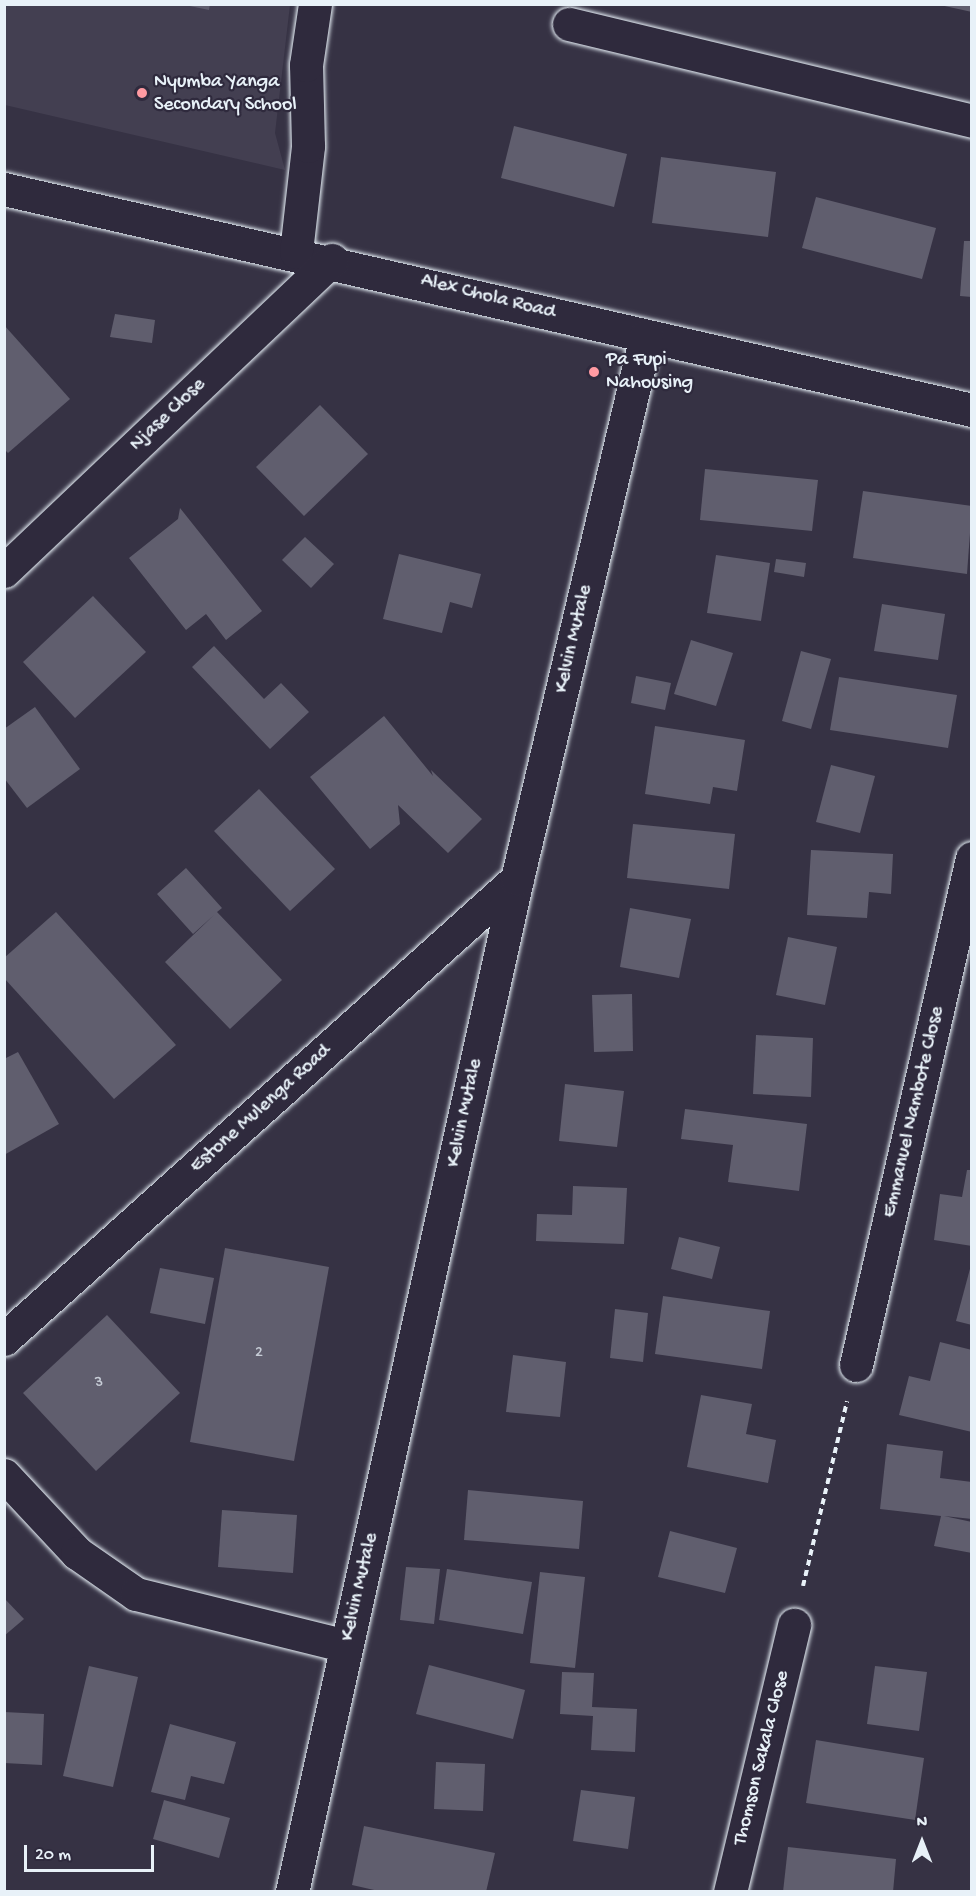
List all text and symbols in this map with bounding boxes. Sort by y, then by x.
place label: Nyumba Yanga Secondary School [154,70,297,117]
marker: Nyumba Yanga Secondary School [135,86,149,100]
street label: Alex Chola Road [418,269,558,325]
place label: Pa Fupi Nahousing [606,348,693,395]
marker: Pa Fupi Nahousing [587,365,601,379]
street label: Njase Close [125,373,211,457]
street label: Kelvin Mutale [550,583,598,695]
street label: Emmanuel Nambote Close [878,1004,950,1220]
street label: Estone Mulenga Road [186,1039,336,1179]
street label: Kelvin Mutale [442,1057,488,1169]
house number: 2 [255,1344,263,1364]
house number: 3 [95,1374,103,1394]
street label: Kelvin Mutale [336,1531,384,1643]
street label: Thomson Sakala Close [729,1668,795,1848]
north arrow [892,1812,952,1872]
text: N [917,1814,927,1833]
scale bar [27,1833,158,1871]
text: 20 m [35,1845,71,1866]

